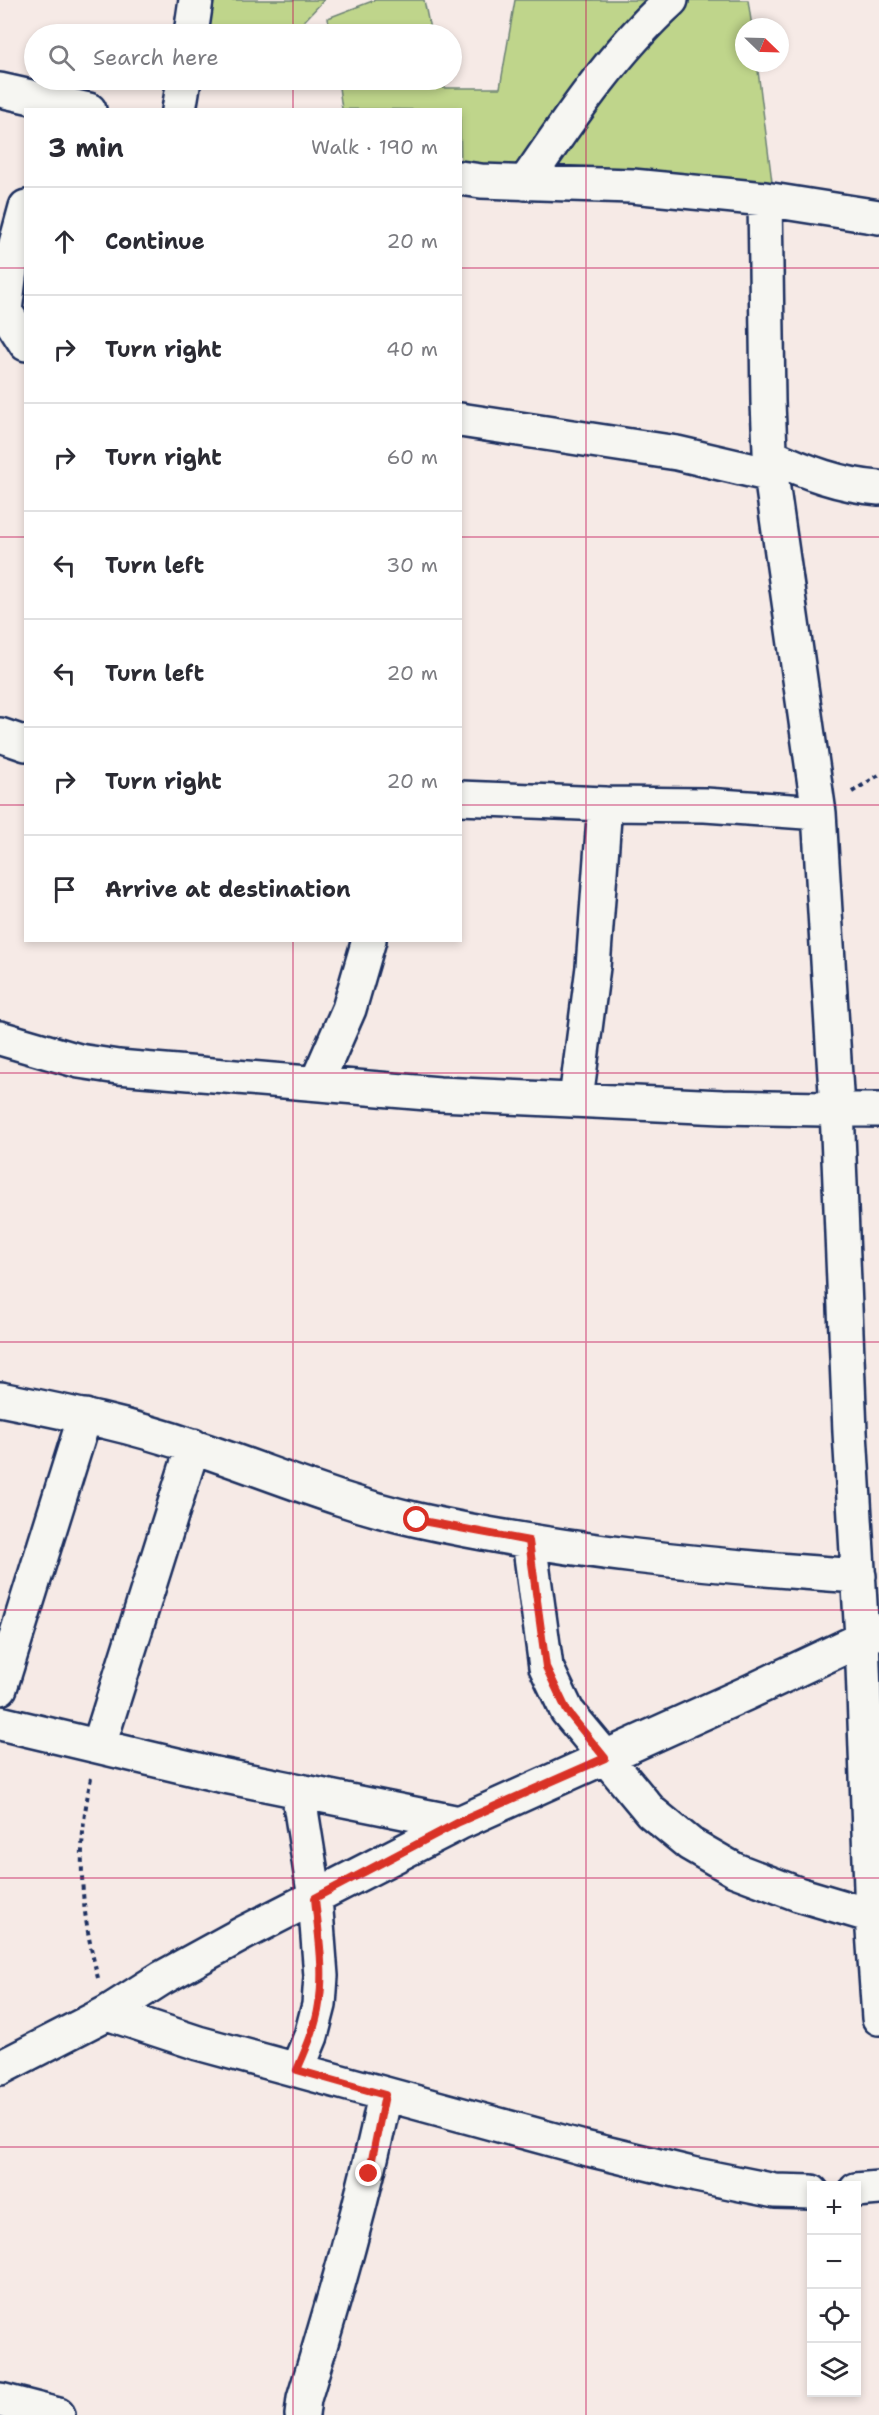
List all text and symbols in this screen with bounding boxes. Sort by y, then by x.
north arrow [735,18,789,72]
search box [24,24,462,90]
icon: search [45,41,78,74]
text: Search here [93,43,219,72]
text: 3 min [48,130,124,165]
text: Walk · 190 m [311,134,438,160]
icon: ahead [48,225,81,258]
text: Continue [105,227,205,256]
text: 20 m [387,228,438,254]
icon: right [48,333,81,366]
text: Turn right [105,335,222,364]
text: 40 m [386,336,438,362]
icon: right [48,441,81,474]
text: Turn right [105,443,222,472]
text: 60 m [386,444,438,470]
icon: left [48,549,81,582]
text: Turn left [105,551,204,580]
text: 30 m [386,552,438,578]
icon: left [48,657,81,690]
text: Turn left [105,659,204,688]
text: 20 m [387,660,438,686]
icon: right [48,765,81,798]
text: Turn right [105,767,222,796]
text: 20 m [387,768,438,794]
icon: arrive [48,873,81,906]
text: Arrive at destination [105,875,351,904]
route start [403,1506,429,1532]
route end [355,2160,381,2186]
map controls [807,2181,861,2397]
button: + [807,2181,861,2235]
button: − [807,2235,861,2289]
button: locate [807,2289,861,2343]
button: layers [807,2343,861,2397]

